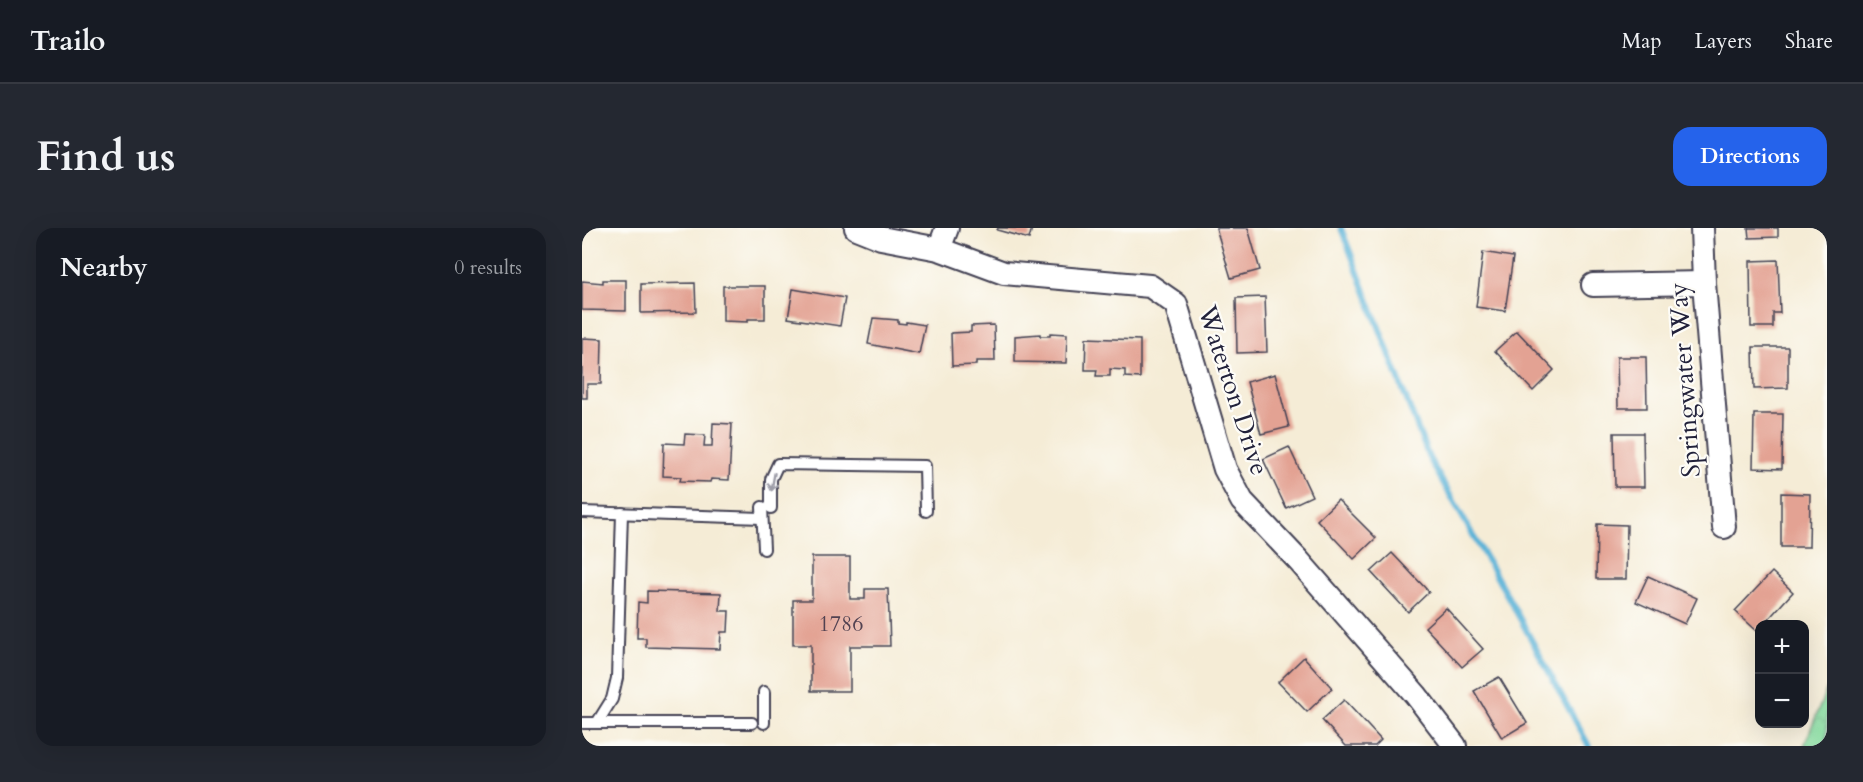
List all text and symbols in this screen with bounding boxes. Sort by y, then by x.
text: Trailo [30,22,105,60]
text: Map [1622,27,1662,56]
text: Layers [1695,27,1752,56]
text: Share [1785,27,1833,56]
button: Directions [1673,127,1827,186]
text: Find us [36,128,176,185]
text: Nearby [60,250,148,285]
text: 0 results [454,254,522,281]
street label: Springwater Way [1660,281,1709,479]
street label: Waterton Drive [1189,300,1277,479]
one-way arrow [767,472,778,492]
house number: 1786 [818,609,864,639]
map controls [1755,620,1809,728]
button: + [1755,620,1809,674]
button: − [1755,674,1809,728]

